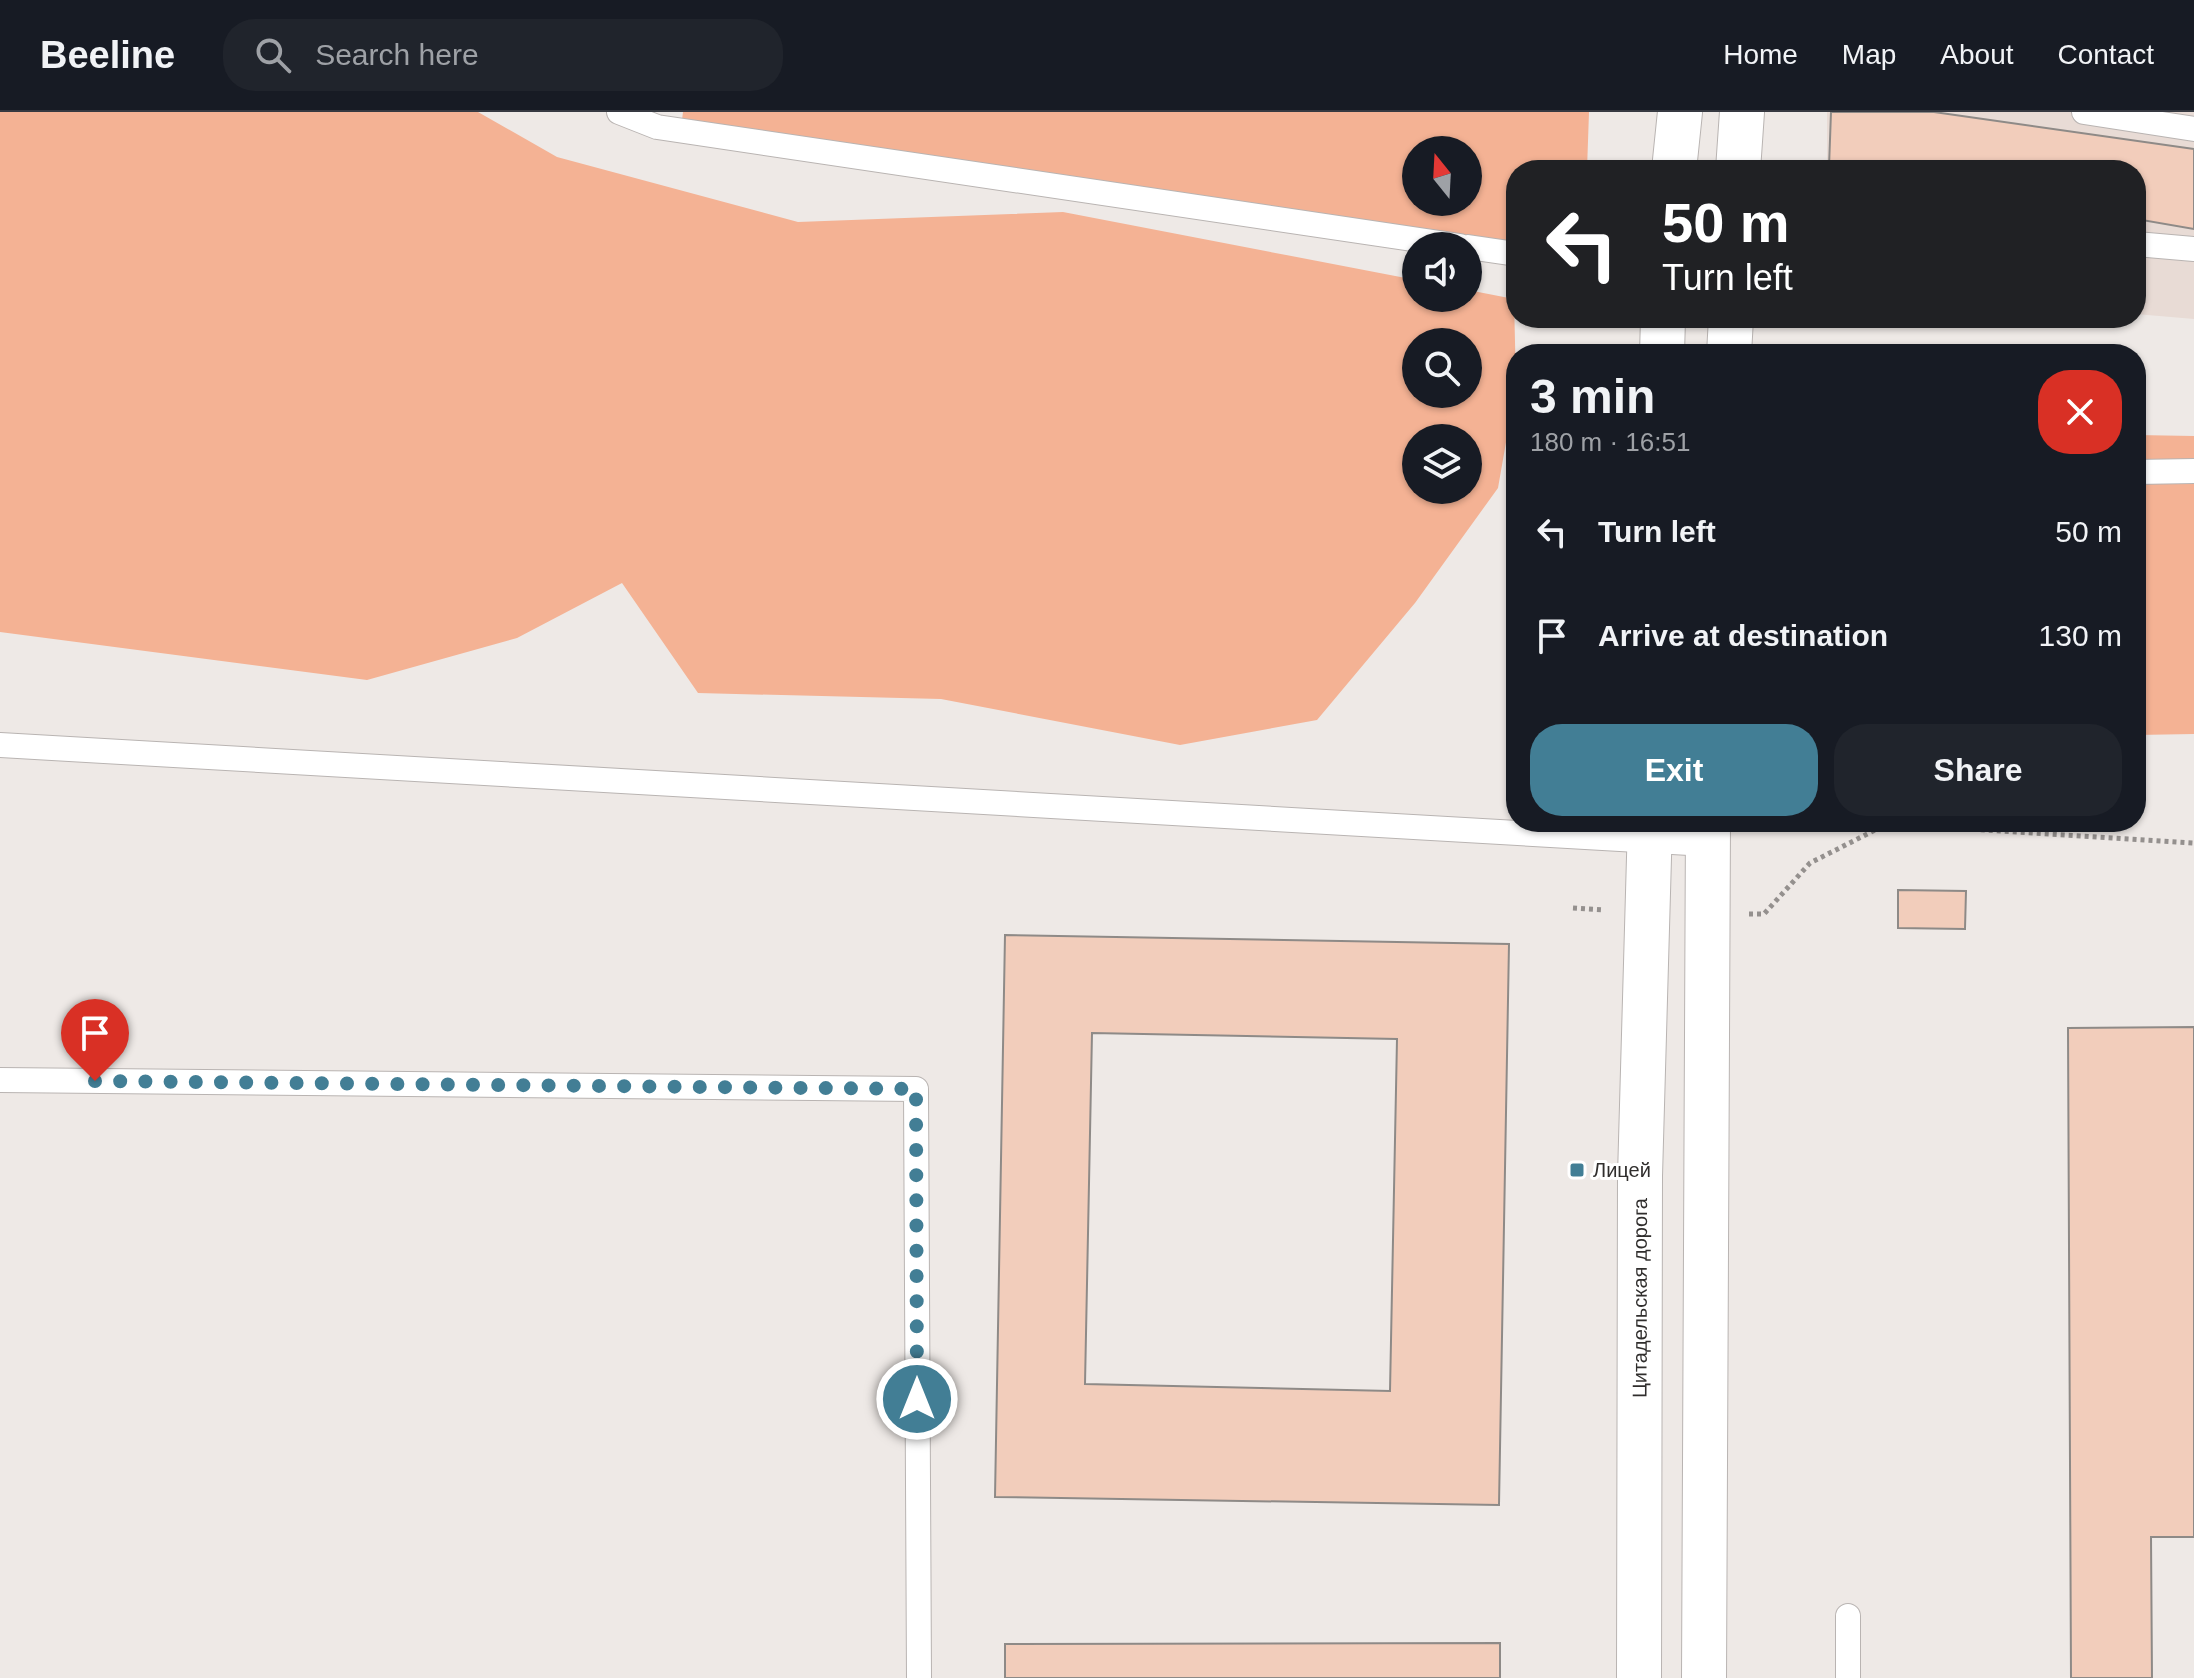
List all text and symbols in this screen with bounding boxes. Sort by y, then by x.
search box [223,19,783,91]
icon: search [251,33,295,77]
text: Beeline [40,34,175,76]
text: Search here [315,38,479,71]
text: Home [1723,39,1798,70]
text: Map [1842,39,1896,70]
text: About [1940,39,2014,70]
text: Contact [2058,39,2154,70]
north arrow [1402,136,1482,216]
map controls [1402,136,1482,504]
text: 50 m [1662,191,1790,254]
icon: left [1530,192,1634,296]
button: sound [1402,232,1482,312]
text: Turn left [1662,257,1793,298]
button: search [1402,328,1482,408]
text: 3 min [1530,370,1655,423]
button: close [2038,370,2122,454]
button: layers [1402,424,1482,504]
text: 180 m · 16:51 [1530,427,1690,457]
icon: left [1530,510,1574,554]
text: Turn left [1598,515,1716,548]
text: 50 m [2055,515,2122,548]
icon: arrive [1530,614,1574,658]
text: Arrive at destination [1598,619,1888,652]
text: 130 m [2039,619,2122,652]
button: Exit [1530,724,1818,816]
button: Share [1834,724,2122,816]
pin [61,999,129,1081]
icon: arrive [73,1011,117,1055]
place label: Лицей [1593,1159,1651,1181]
marker: Лицей [1568,1161,1586,1179]
street label: Цитадельская дорога [1629,1197,1651,1398]
position arrow [875,1357,959,1441]

